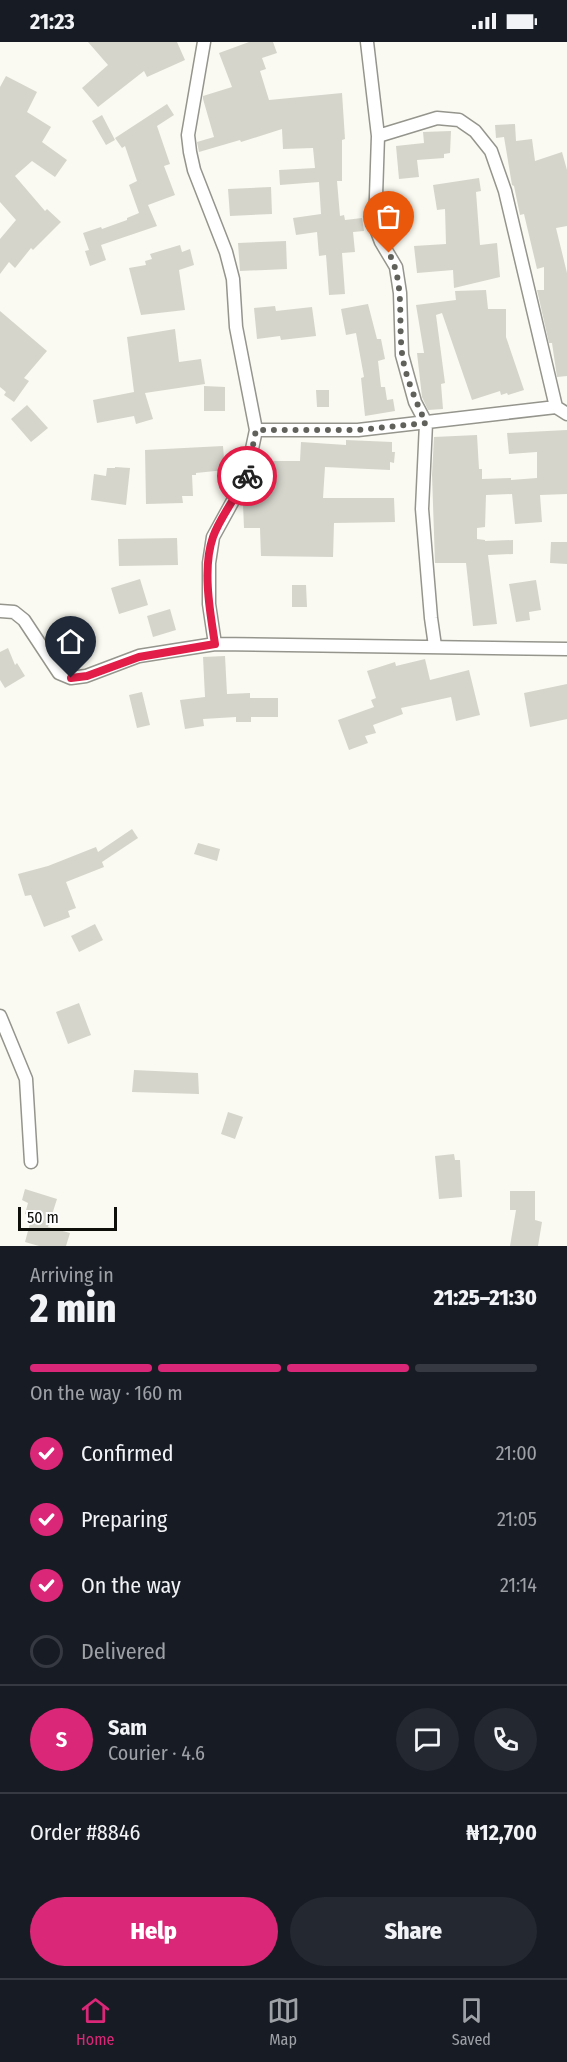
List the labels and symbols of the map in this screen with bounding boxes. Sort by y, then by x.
pin [363,191,414,253]
courier [217,446,277,506]
pin [45,616,96,678]
scale bar [18,1204,117,1232]

